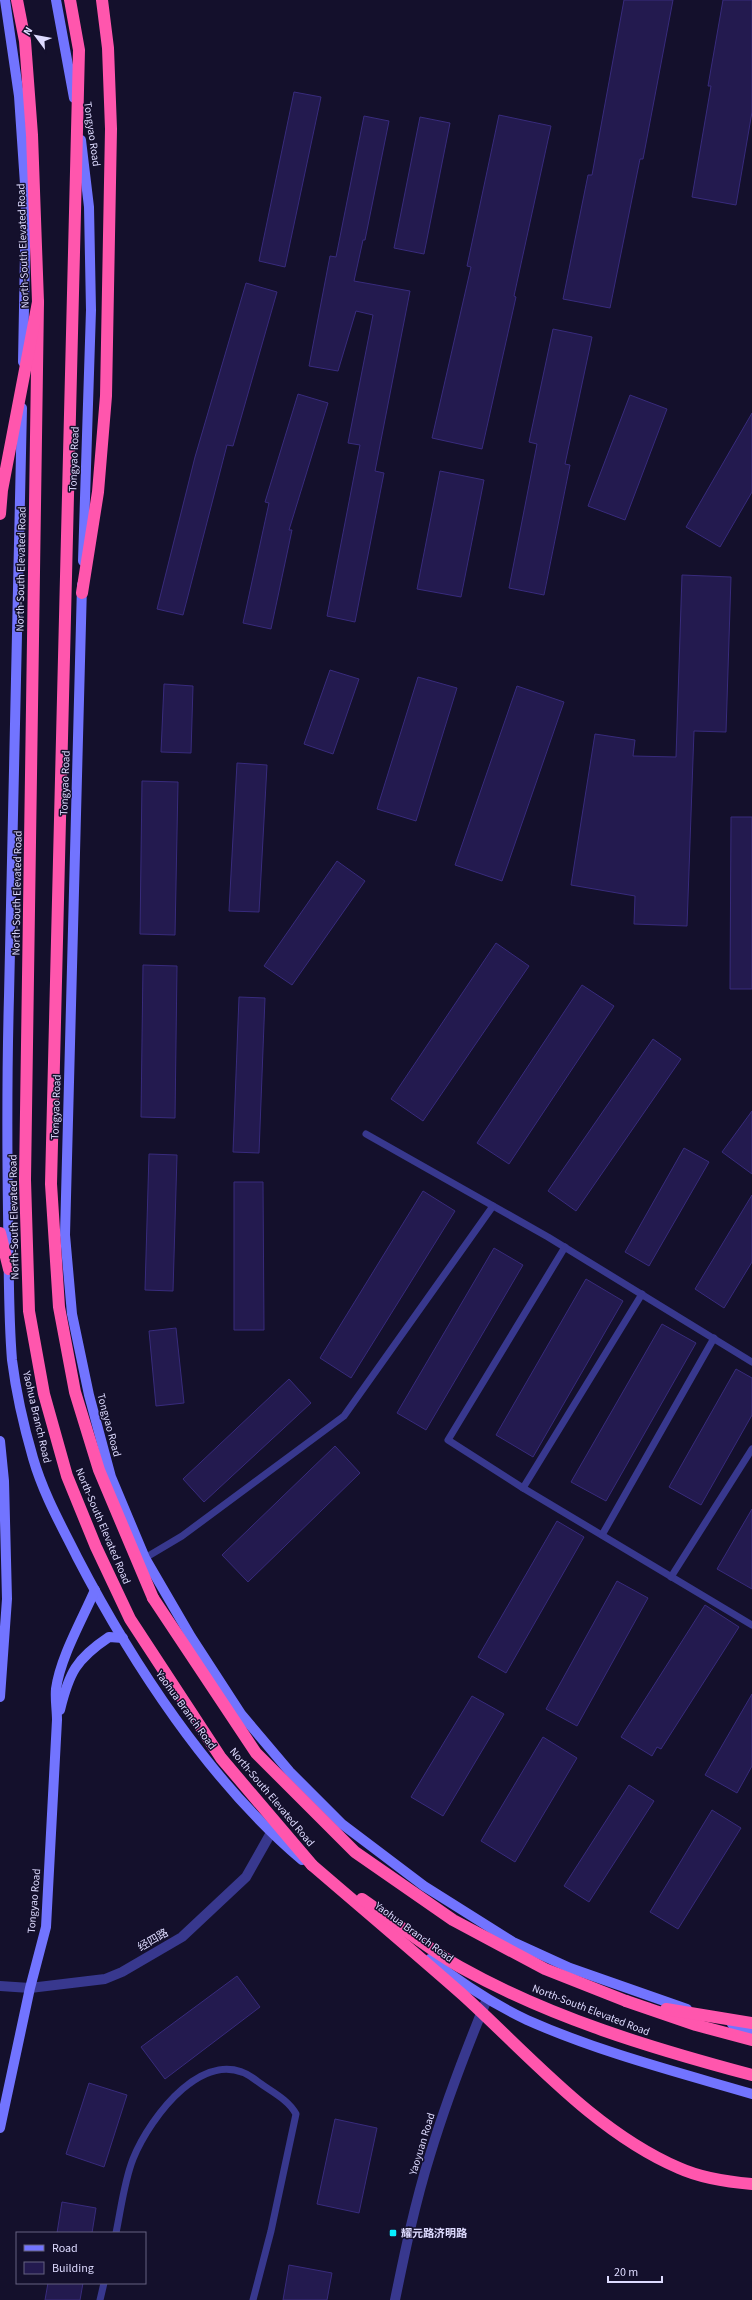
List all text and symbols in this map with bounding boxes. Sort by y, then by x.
north arrow [16,16,56,56]
text: N [20,24,36,38]
street label: Tongyao Road [80,101,104,167]
street label: North-South Elevated Road [13,183,33,309]
street label: Tongyao Road [65,426,83,492]
street label: North-South Elevated Road [12,506,30,632]
street label: Tongyao Road [56,750,74,816]
street label: North-South Elevated Road [8,830,26,956]
street label: Tongyao Road [47,1074,65,1140]
street label: North-South Elevated Road [5,1154,23,1280]
street label: Yaohua Branch Road [19,1368,55,1465]
street label: Tongyao Road [93,1392,125,1458]
street label: North-South Elevated Road [72,1466,134,1586]
street label: Yaohua Branch Road [152,1667,220,1752]
street label: North-South Elevated Road [226,1744,318,1850]
street label: Tongyao Road [24,1868,44,1934]
street label: Yaohua Branch Road [371,1898,456,1966]
street label: 经四路 [135,1925,171,1955]
street label: North-South Elevated Road [530,1981,652,2039]
street label: Yaoyuan Road [405,2111,439,2178]
place label: 耀元路济明路 [401,2226,468,2241]
marker: 耀元路济明路 [388,2228,398,2238]
legend [16,2232,146,2284]
text: Road [52,2240,78,2257]
scale bar [608,2258,662,2284]
text: Building [52,2260,94,2277]
text: 20 m [614,2264,638,2281]

